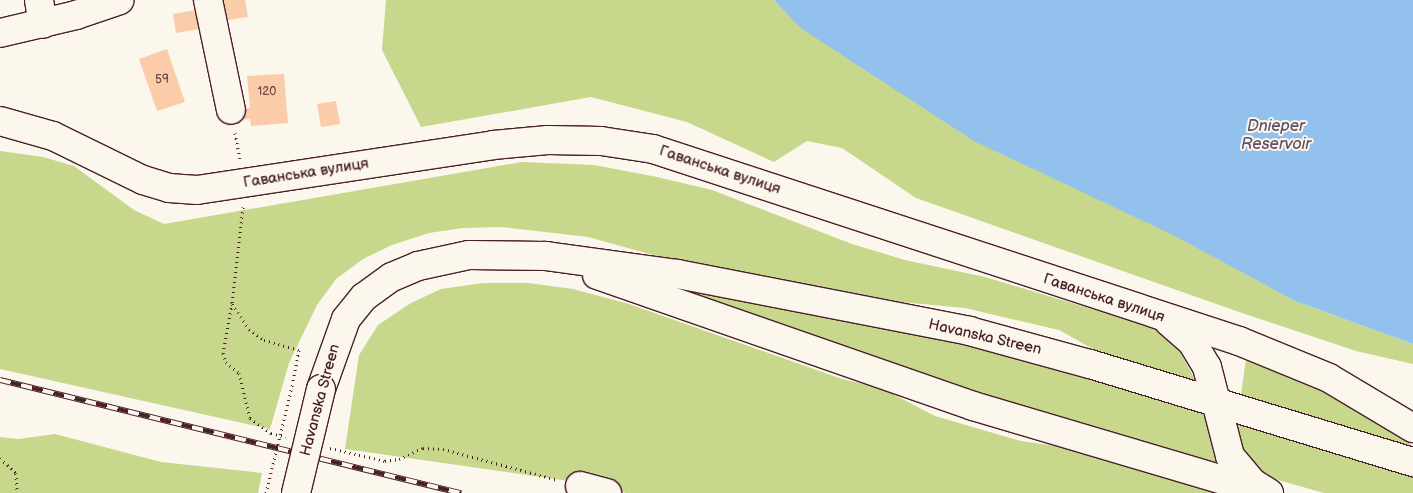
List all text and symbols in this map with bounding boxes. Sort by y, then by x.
house number: 59 [155,73,169,87]
house number: 120 [258,85,276,99]
water label: Dnieper Reservoir [1241,117,1311,155]
street label: Гаванська вулиця [657,142,783,198]
street label: Гаванська вулиця [242,154,370,192]
street label: Гаванська вулиця [1041,270,1167,326]
street label: Havanska Streen [927,315,1043,359]
street label: Havanska Streen [296,342,344,458]

